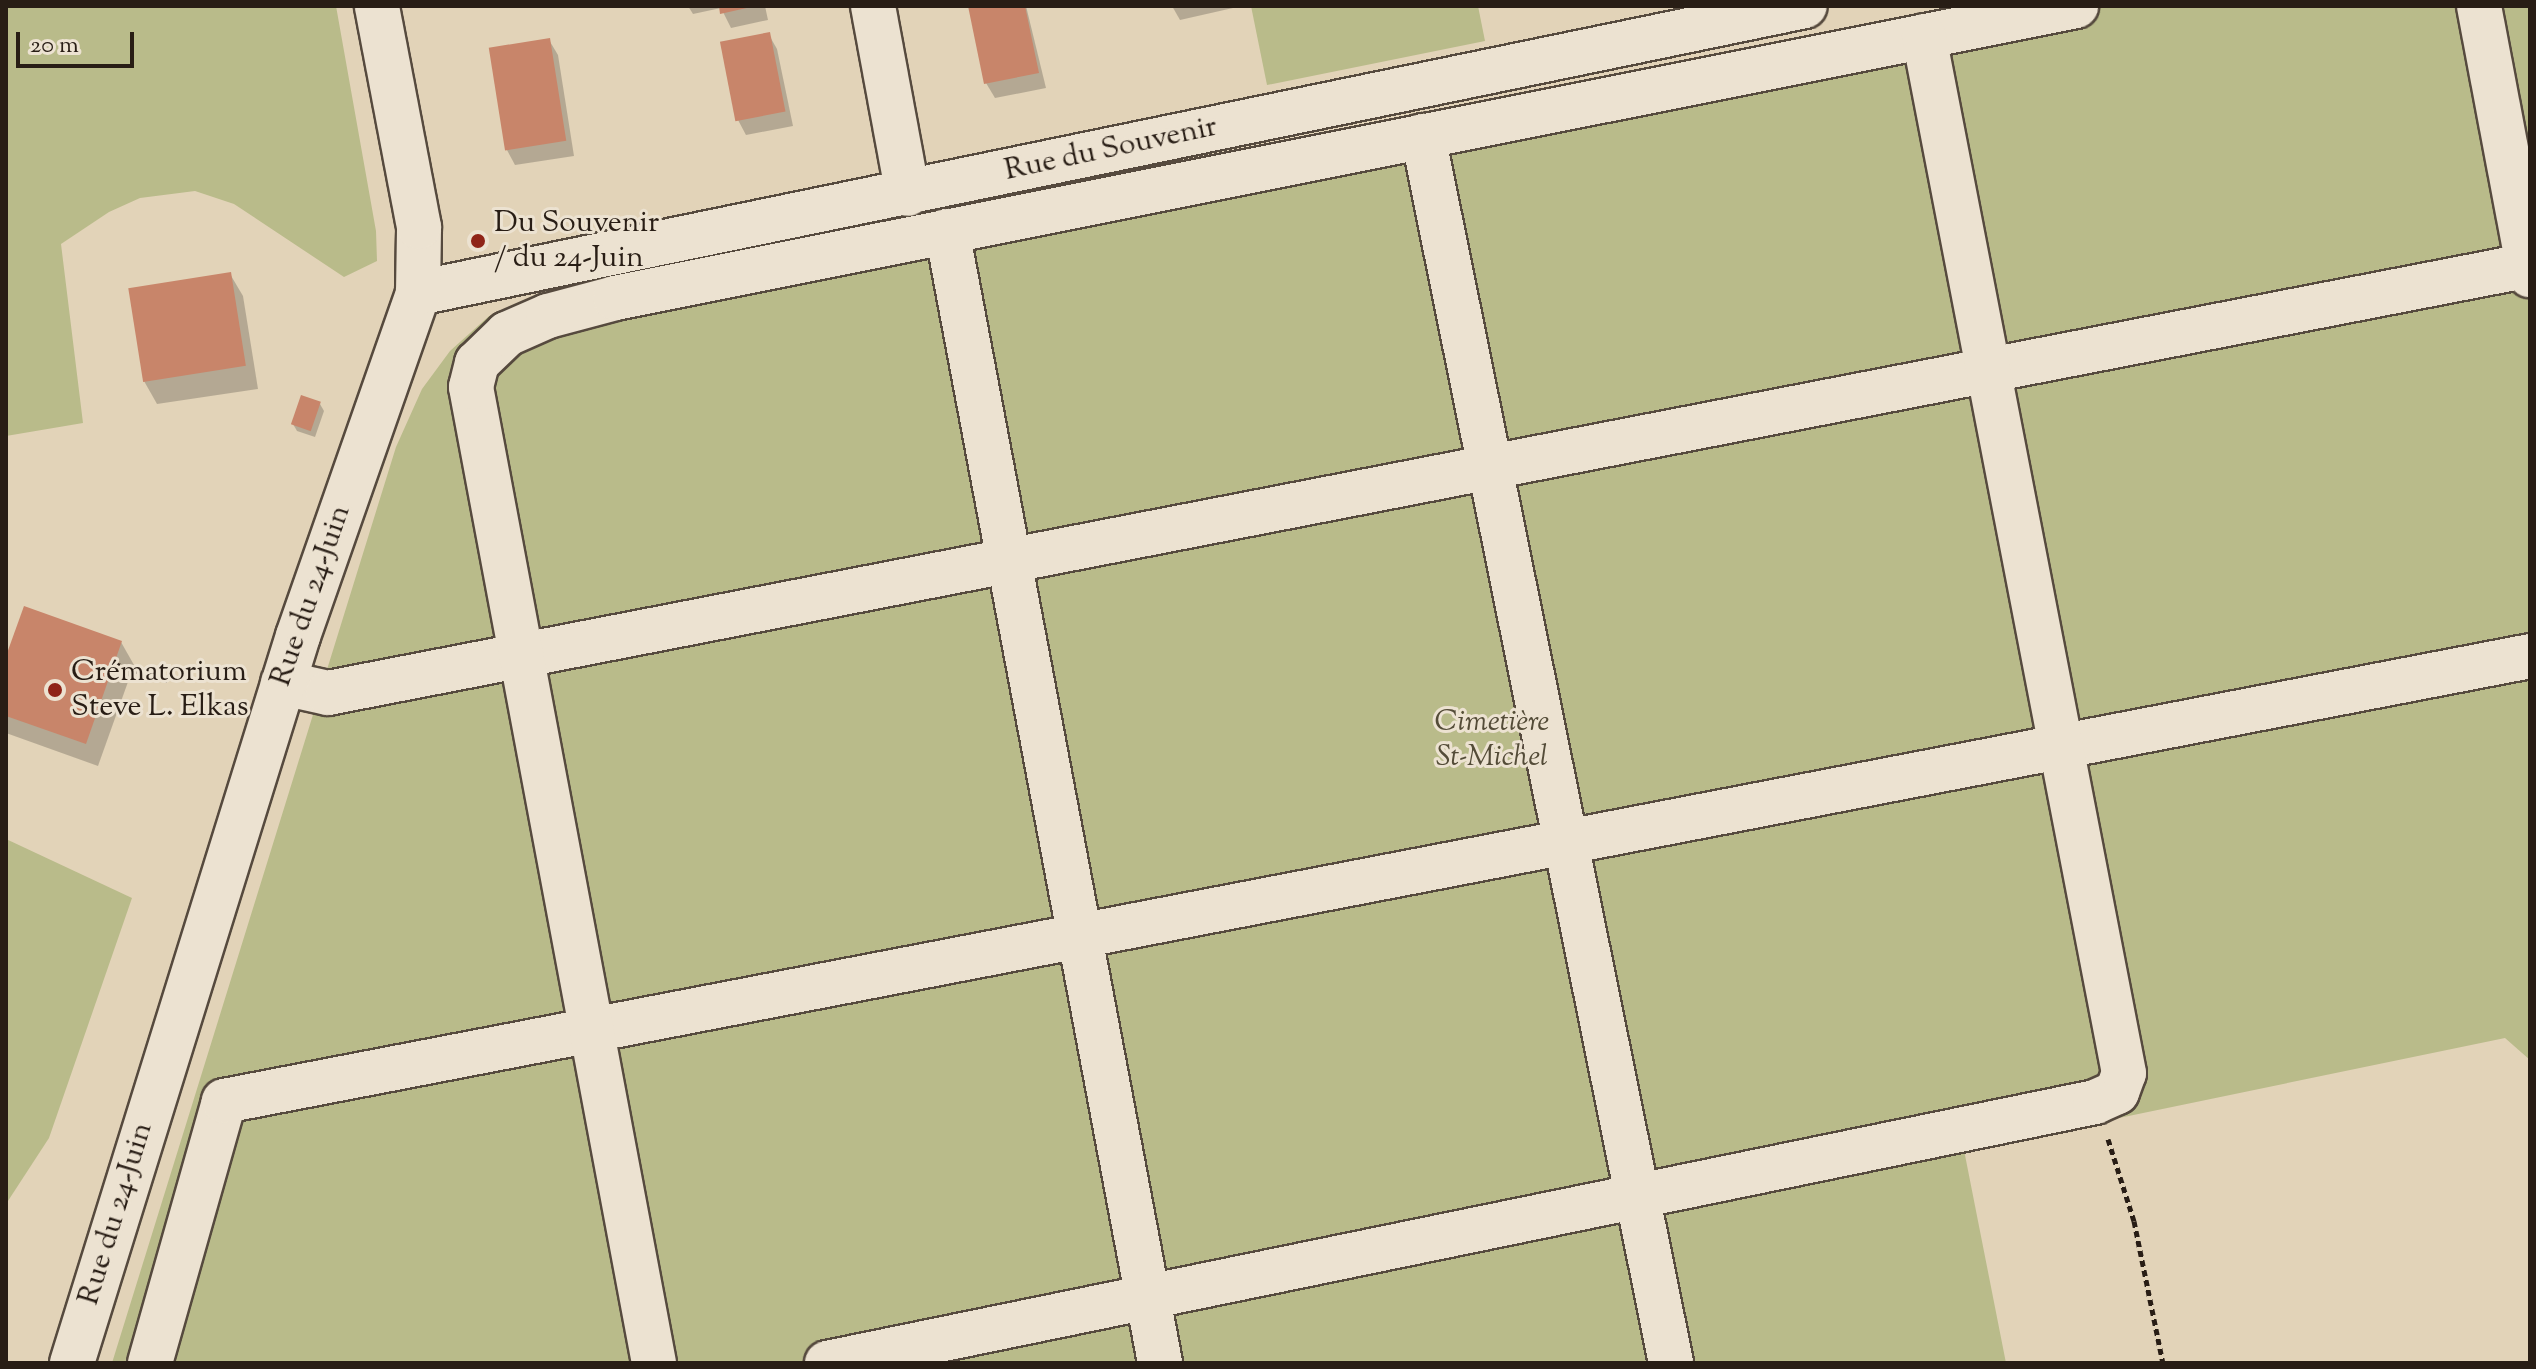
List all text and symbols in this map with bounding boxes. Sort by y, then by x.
scale bar [20,16,138,66]
text: 20 m [30,29,79,63]
street label: Rue du Souvenir [1001,110,1221,190]
place label: Du Souvenir / du 24-Juin [494,206,659,276]
marker: Du Souvenir / du 24-Juin [469,232,487,250]
street label: Rue du 24-Juin [264,501,360,691]
place label: Crématorium Steve L. Elkas [71,655,249,726]
marker: Crématorium Steve L. Elkas [46,681,64,699]
park label: Cimetière St-Michel [1435,705,1549,776]
street label: Rue du 24-Juin [72,1118,162,1310]

